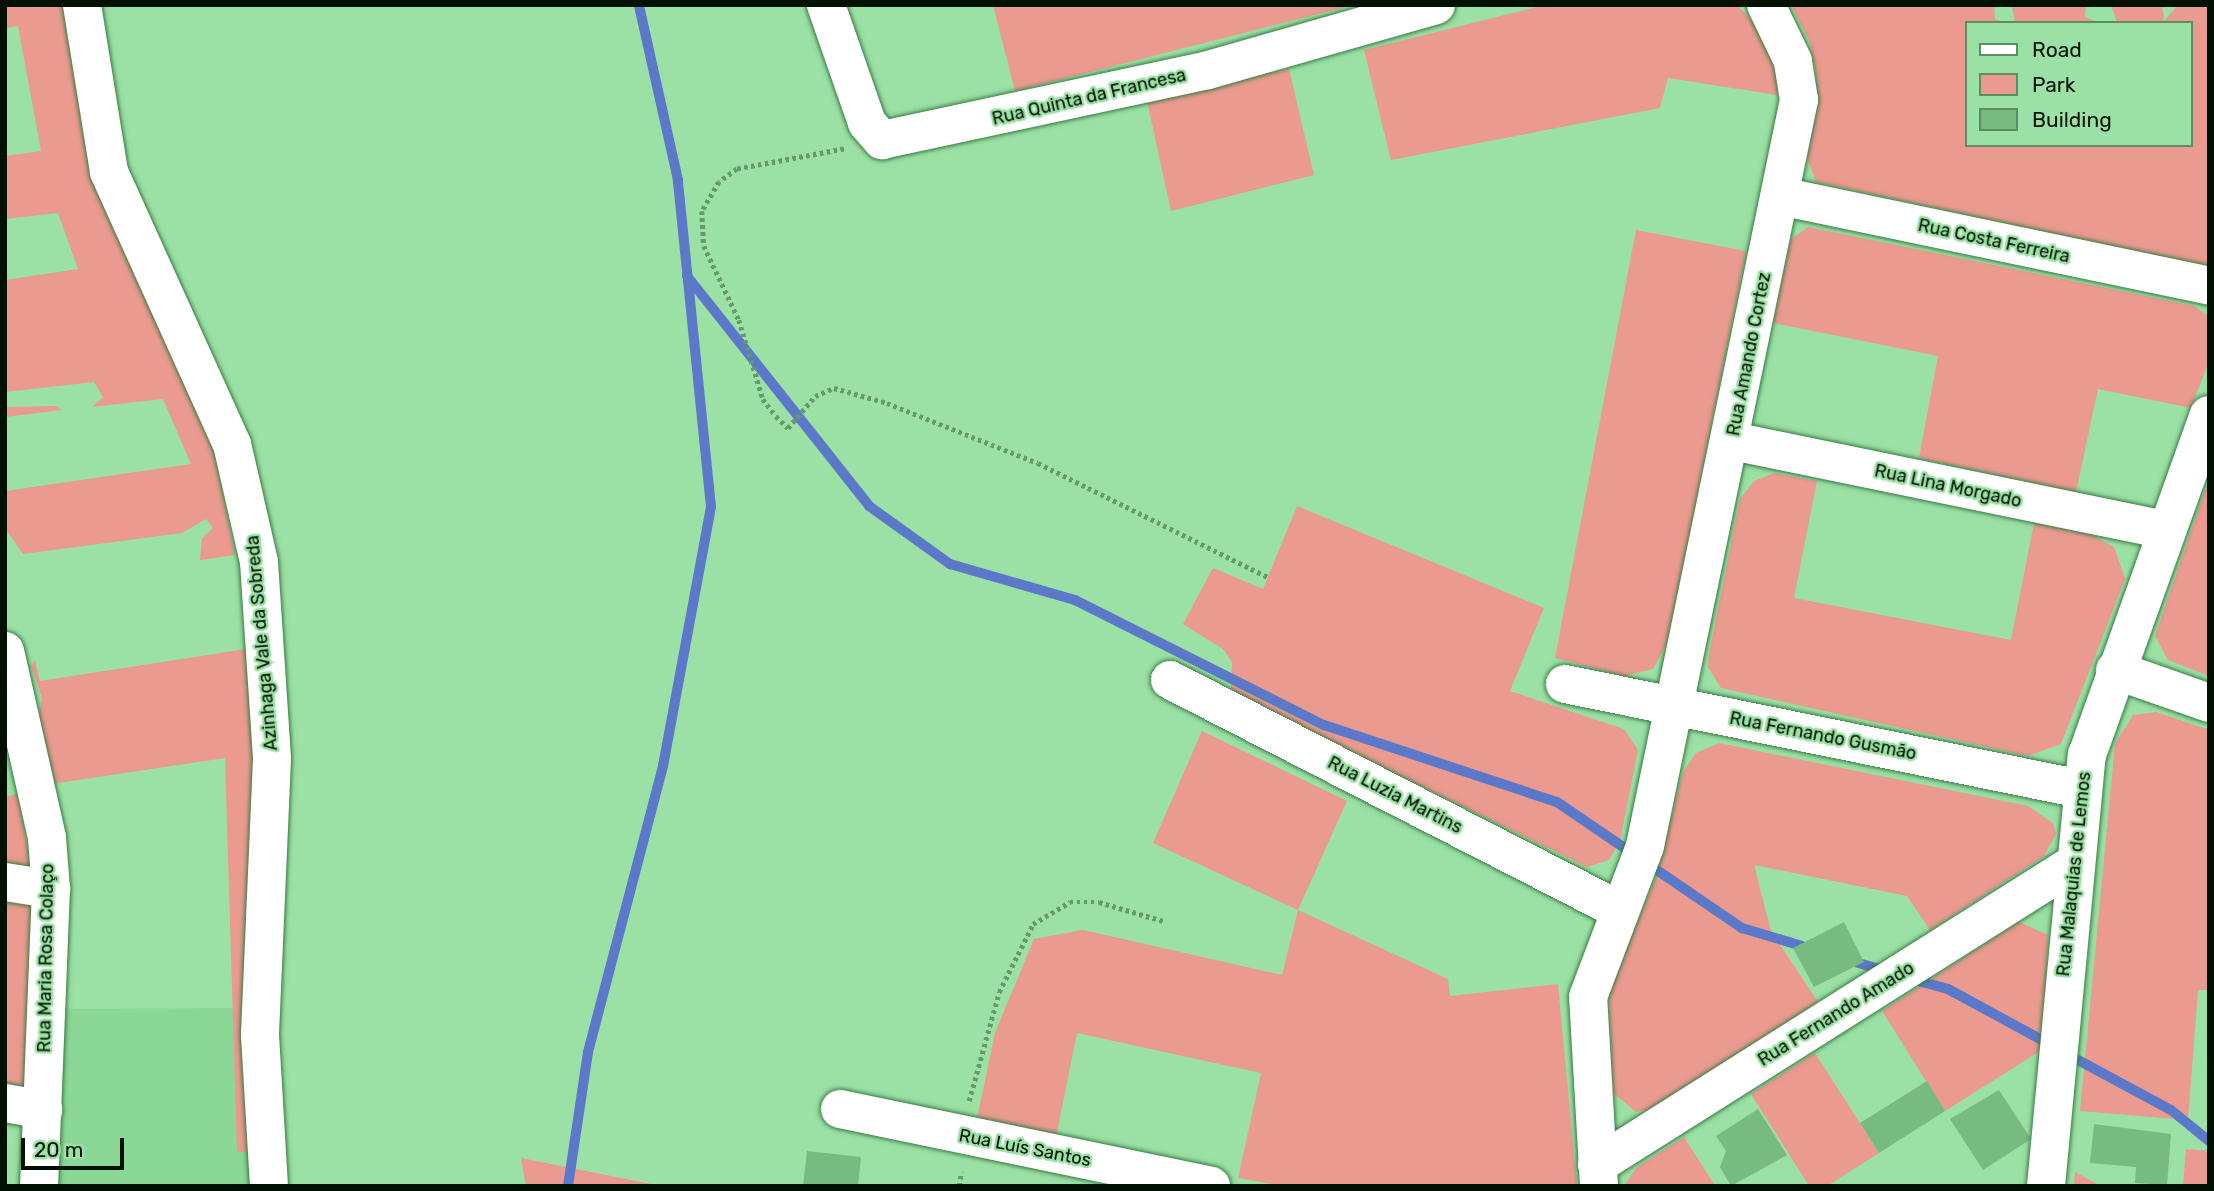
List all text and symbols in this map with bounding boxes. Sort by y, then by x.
legend [1966,21,2193,147]
text: Road [2032,37,2082,62]
street label: Rua Quinta da Francesa [990,64,1188,130]
text: Park [2032,72,2076,97]
text: Building [2032,107,2112,132]
street label: Rua Costa Ferreira [1916,214,2072,268]
street label: Rua Amando Cortez [1722,270,1776,438]
street label: Rua Lina Morgado [1873,460,2023,512]
street label: Azinhaga Vale da Sobreda [242,534,282,752]
street label: Rua Fernando Gusmão [1728,707,1918,765]
street label: Rua Luzia Martins [1324,752,1466,838]
street label: Rua Malaquias de Lemos [2053,771,2095,977]
street label: Rua Maria Rosa Colaço [34,863,58,1053]
street label: Rua Fernando Amado [1754,957,1918,1071]
scale bar [24,1124,128,1168]
street label: Rua Luís Santos [957,1125,1093,1171]
text: 20 m [34,1137,83,1162]

